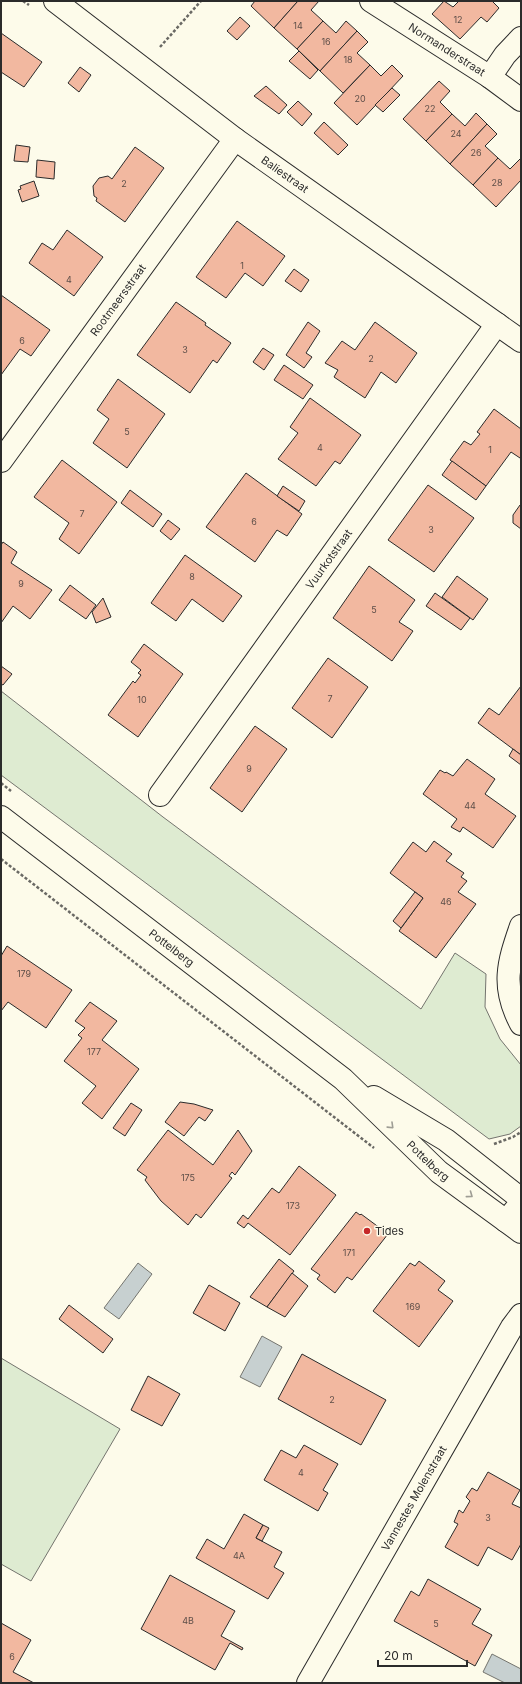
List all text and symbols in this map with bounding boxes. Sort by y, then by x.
house number: 12 [453,14,463,25]
house number: 14 [293,20,303,31]
street label: Normanderstraat [406,20,488,79]
house number: 16 [321,36,331,47]
house number: 18 [343,54,353,65]
house number: 20 [354,93,366,104]
house number: 22 [425,103,435,114]
house number: 24 [450,128,462,139]
house number: 26 [470,147,482,158]
street label: Baliestraat [259,153,312,196]
house number: 28 [491,177,503,188]
house number: 2 [121,178,127,189]
house number: 1 [240,260,244,271]
street label: Rootmeersstraat [87,261,149,339]
house number: 4 [66,274,72,285]
house number: 6 [19,335,25,346]
house number: 3 [182,344,188,355]
house number: 2 [368,353,374,364]
house number: 5 [124,426,130,437]
house number: 4 [317,442,323,453]
house number: 1 [488,444,492,455]
house number: 7 [79,508,85,519]
house number: 6 [251,516,257,527]
house number: 3 [428,524,434,535]
street label: Vuurkotstraat [303,526,355,592]
house number: 8 [189,571,195,582]
house number: 9 [18,578,24,589]
house number: 5 [371,604,377,615]
house number: 7 [327,693,333,704]
house number: 10 [137,694,147,705]
house number: 9 [246,763,252,774]
house number: 44 [464,800,476,811]
house number: 46 [440,896,452,907]
street label: Pottelberg [146,926,197,970]
house number: 179 [17,968,32,979]
house number: 177 [87,1046,101,1057]
one-way arrow [386,1121,394,1129]
street label: Pottelberg [404,1138,452,1184]
house number: 175 [181,1172,195,1183]
one-way arrow [466,1190,473,1197]
house number: 173 [286,1200,301,1211]
place label: Tides [375,1224,404,1238]
marker: Tides [362,1226,372,1236]
house number: 171 [343,1247,355,1258]
house number: 169 [406,1301,421,1312]
house number: 2 [329,1394,335,1405]
street label: Vannestes Molenstraat [378,1443,450,1553]
house number: 4 [298,1467,304,1478]
house number: 3 [485,1512,491,1523]
house number: 4A [233,1550,245,1561]
house number: 4B [182,1615,194,1626]
house number: 5 [433,1618,439,1629]
scale bar [378,1642,467,1668]
text: 20 m [384,1648,413,1663]
house number: 6 [9,1651,15,1662]

